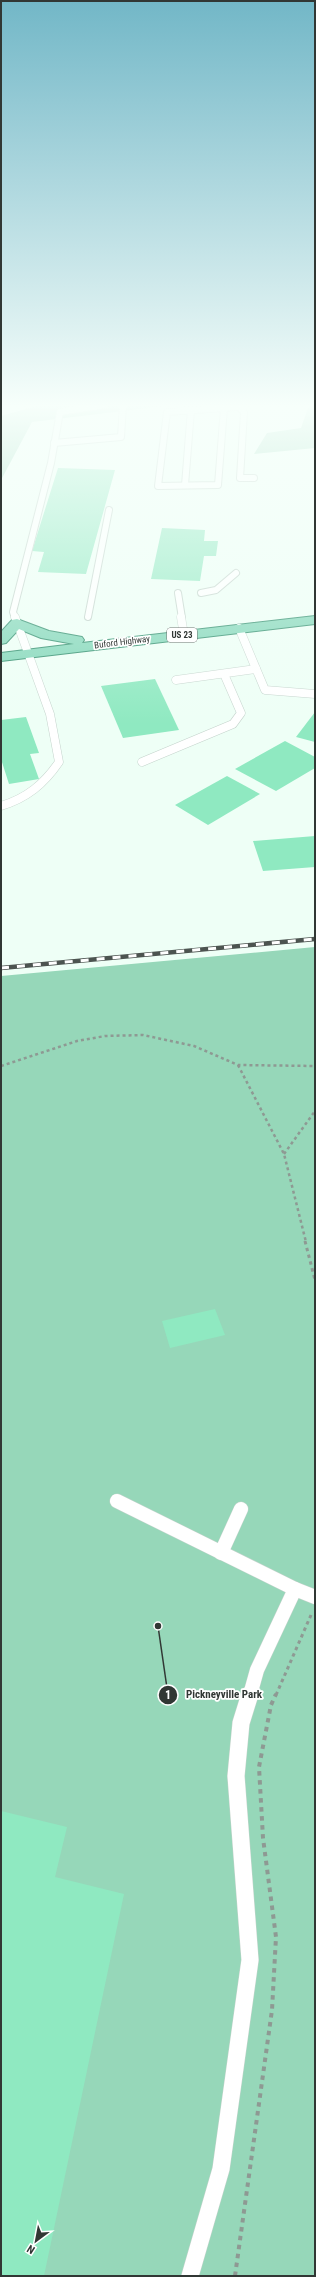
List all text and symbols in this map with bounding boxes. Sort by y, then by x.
road number: US 23 [167,628,197,642]
street label: Buford Highway [94,634,151,650]
callout: Pickneyville Park [158,1683,270,1706]
text: 1 [165,1688,171,1702]
text: Pickneyville Park [186,1688,263,1701]
north arrow [16,2221,56,2261]
text: N [24,2242,37,2256]

